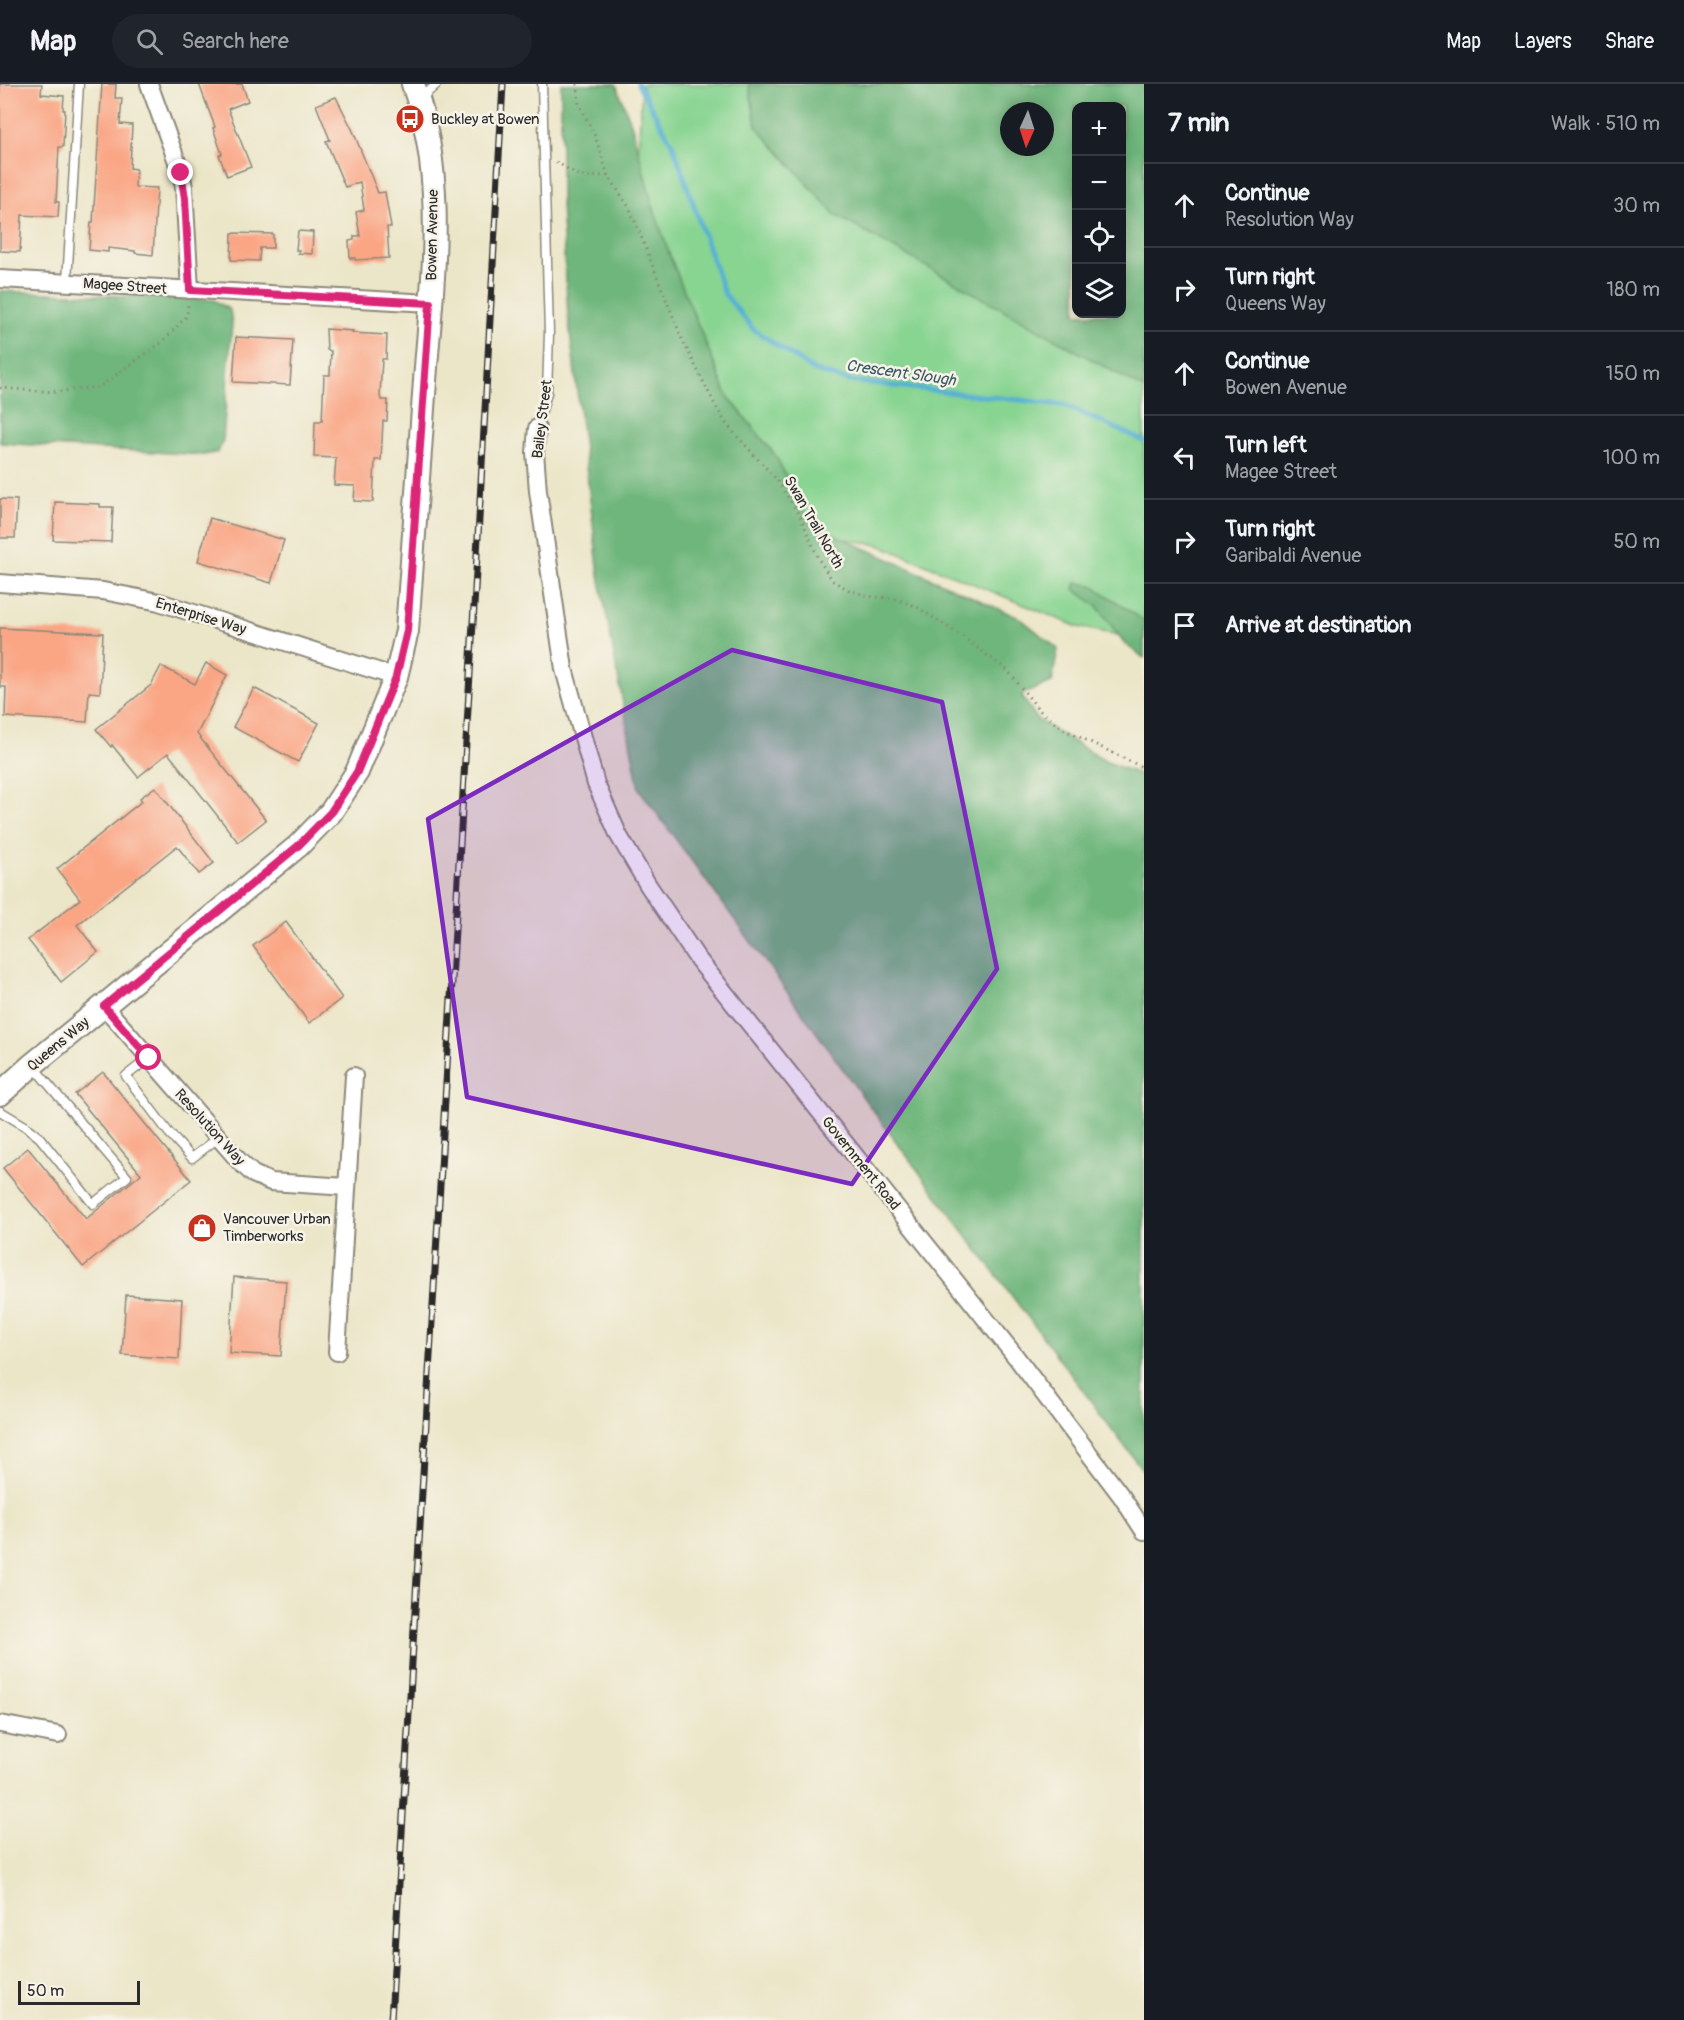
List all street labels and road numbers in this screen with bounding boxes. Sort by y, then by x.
street label: Bowen Avenue [422,189,443,281]
street label: Magee Street [82,274,169,299]
street label: Bailey Street [528,378,557,460]
street label: Swan Trail North [779,473,848,572]
street label: Enterprise Way [153,594,249,639]
street label: Queens Way [23,1012,94,1076]
street label: Resolution Way [170,1085,249,1170]
street label: Government Road [817,1113,904,1214]

